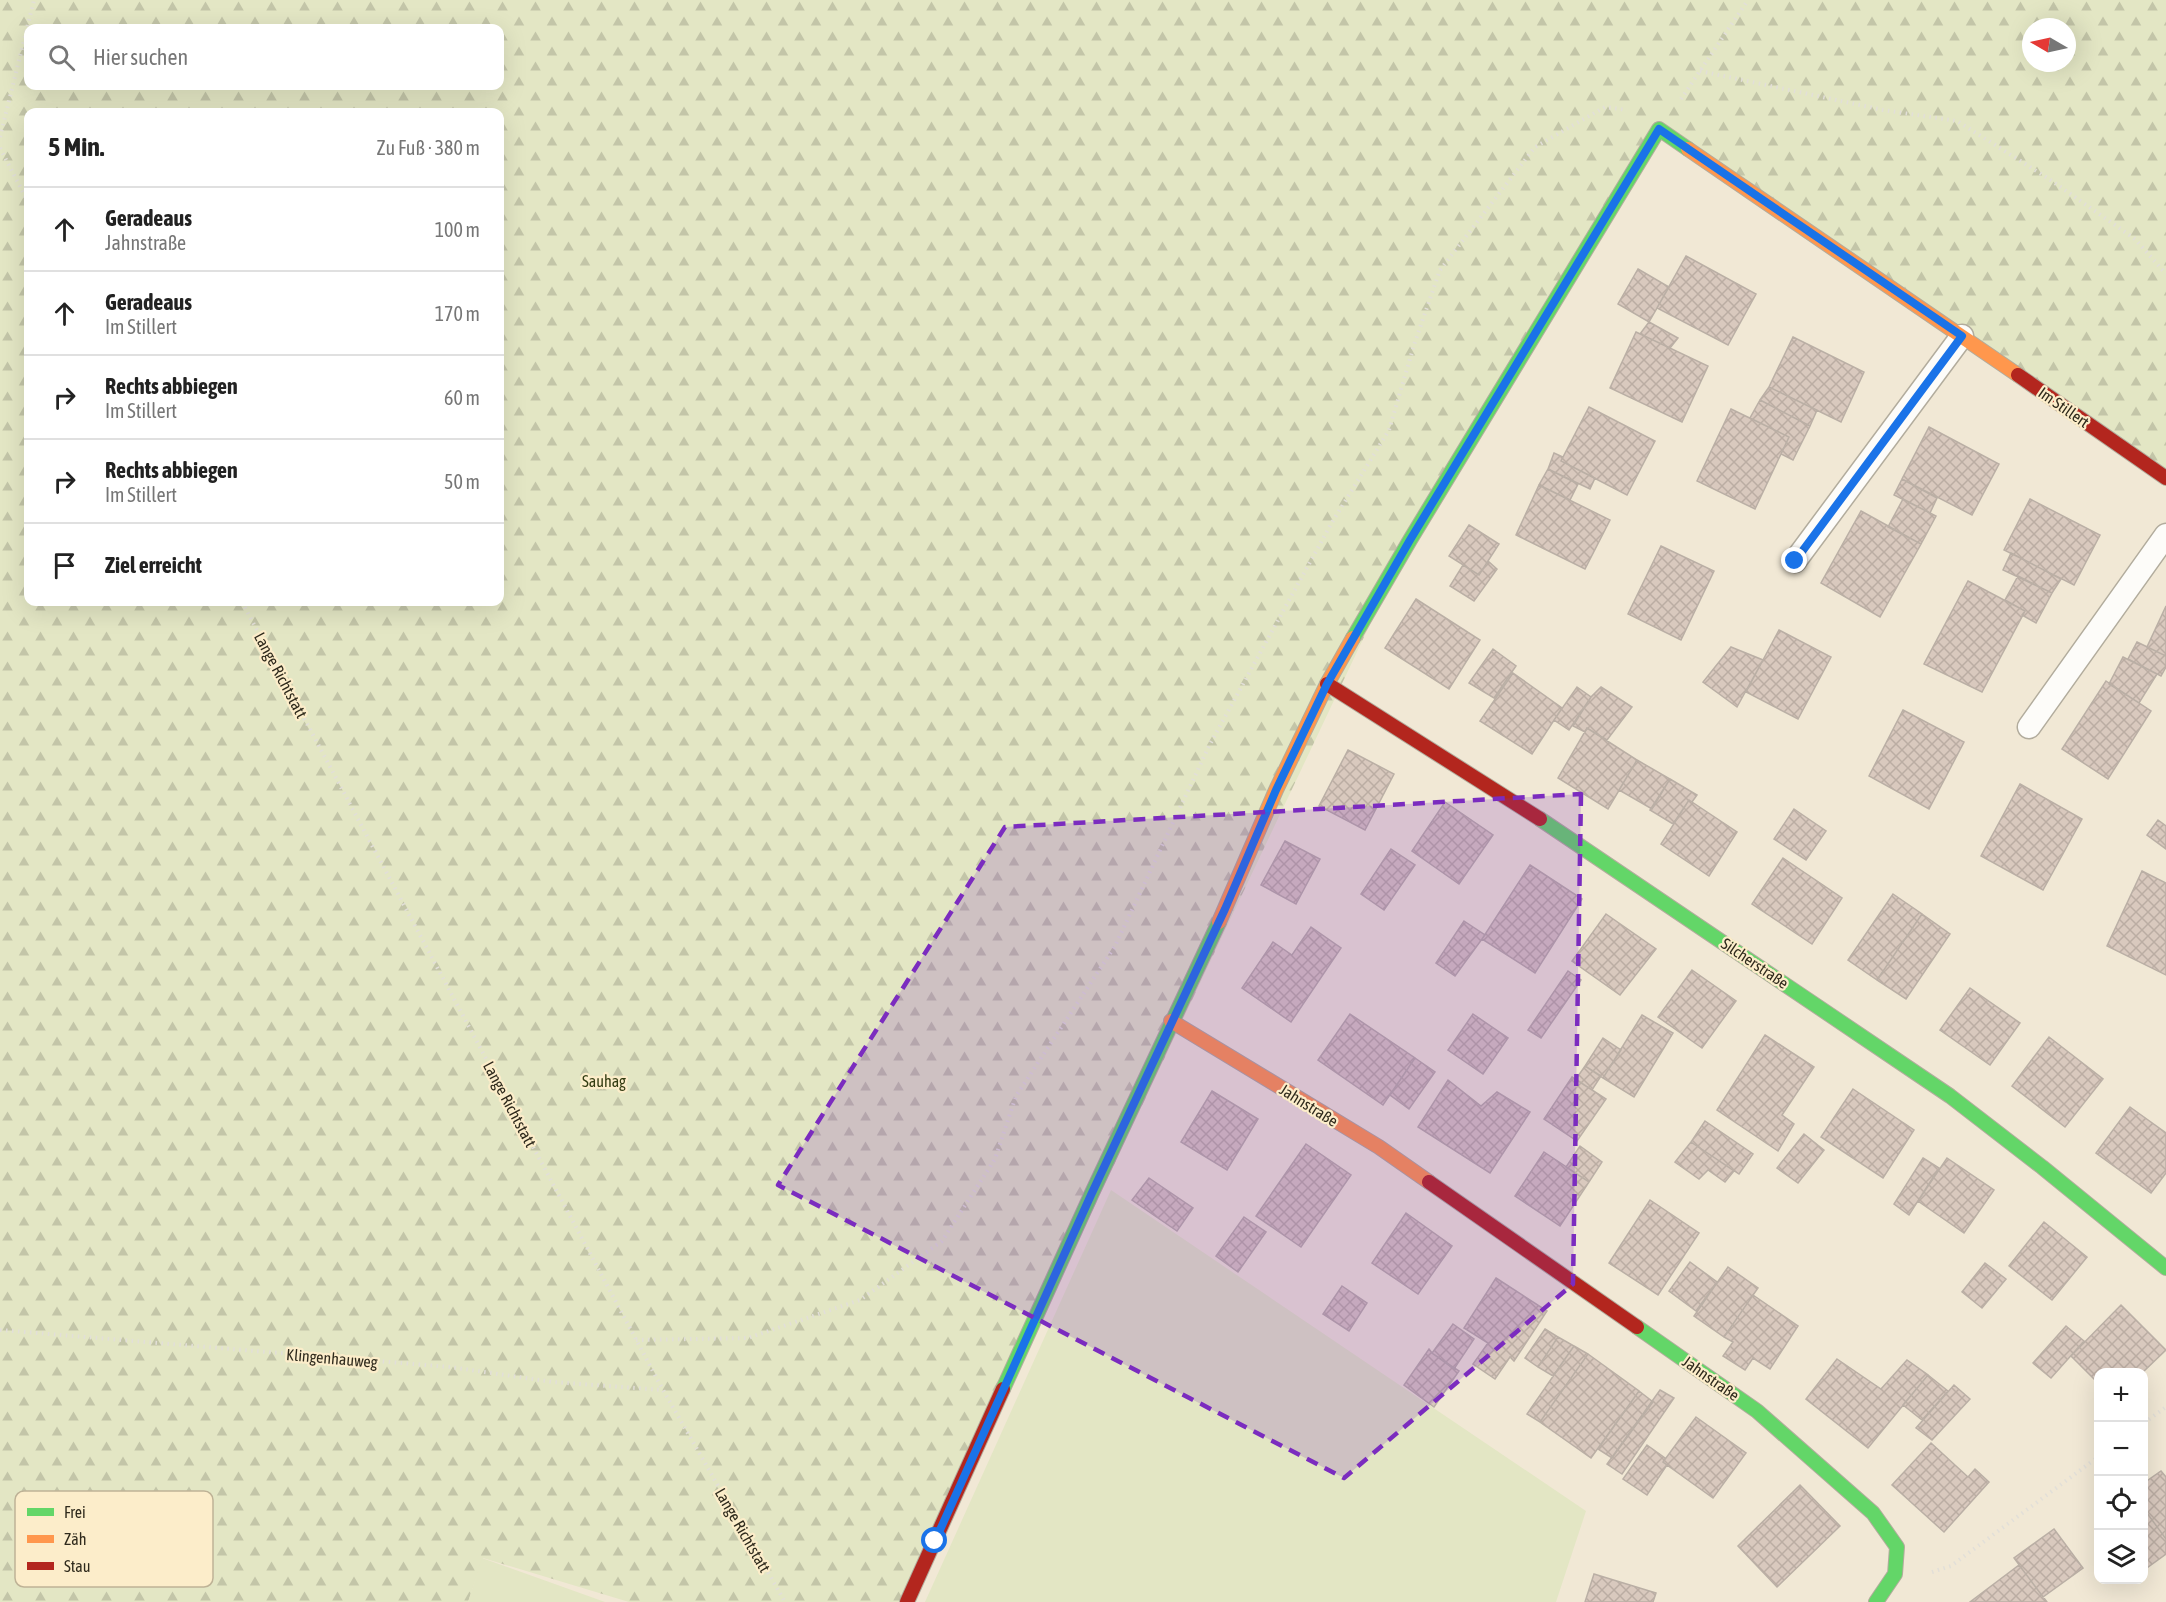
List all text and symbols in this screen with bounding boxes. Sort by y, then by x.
north arrow [2022,18,2076,72]
search box [24,24,504,90]
icon: search [45,41,78,74]
text: Hier suchen [93,44,188,70]
text: 5 Min. [48,132,104,162]
text: Zu Fuß · 380 m [377,136,480,159]
text: Geradeaus [105,205,192,231]
icon: ahead [48,213,81,246]
text: 100 m [435,218,480,241]
text: Jahnstraße [105,231,186,254]
text: Geradeaus [105,289,192,315]
icon: ahead [48,297,81,330]
text: 170 m [435,302,480,325]
text: Im Stillert [105,315,177,338]
text: Rechts abbiegen [105,373,238,399]
icon: right [48,381,81,414]
street label: Im Stillert [2035,383,2093,431]
text: 60 m [444,386,480,409]
text: Im Stillert [105,399,177,422]
text: Rechts abbiegen [105,457,238,483]
icon: right [48,465,81,498]
text: 50 m [444,470,480,493]
text: Im Stillert [105,483,177,506]
route end [1781,547,1807,573]
icon: arrive [48,549,81,582]
text: Ziel erreicht [105,552,202,578]
street label: Lange Richtstatt [250,629,311,722]
street label: Silcherstraße [1718,934,1792,992]
street label: Lange Richtstatt [479,1058,540,1151]
park label: Sauhag [582,1072,626,1091]
street label: Jahnstraße [1277,1080,1341,1130]
street label: Klingenhauweg [286,1345,379,1372]
street label: Jahnstraße [1679,1352,1743,1404]
map controls [2094,1368,2148,1584]
button: + [2094,1368,2148,1422]
button: − [2094,1422,2148,1476]
button: locate [2094,1476,2148,1530]
street label: Lange Richtstatt [711,1485,775,1576]
legend [15,1491,213,1587]
text: Frei [64,1503,86,1521]
route start [921,1527,947,1553]
text: Zäh [64,1530,86,1548]
button: layers [2094,1530,2148,1584]
text: Stau [64,1557,91,1575]

